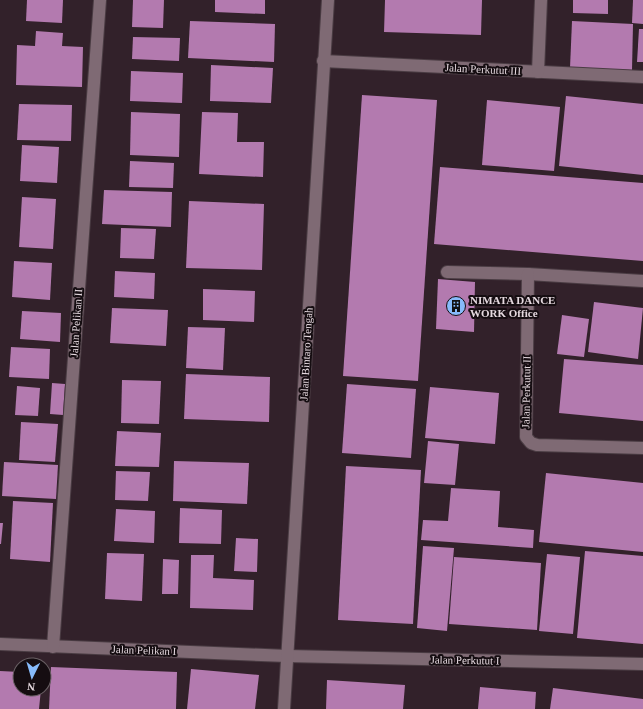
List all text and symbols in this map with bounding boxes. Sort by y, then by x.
street label: Jalan Perkutut III [445,61,522,77]
street label: Jalan Pelikan II [68,288,84,358]
place label: NIMATA DANCE WORK Office [470,294,555,319]
building icon: NIMATA DANCE WORK Office [445,295,467,317]
street label: Jalan Bintaro Tengah [298,307,314,401]
street label: Jalan Perkutut II [519,355,533,428]
street label: Jalan Pelikan I [111,643,177,657]
street label: Jalan Perkutut I [430,653,500,667]
north arrow [12,657,52,697]
text: N [27,681,36,693]

